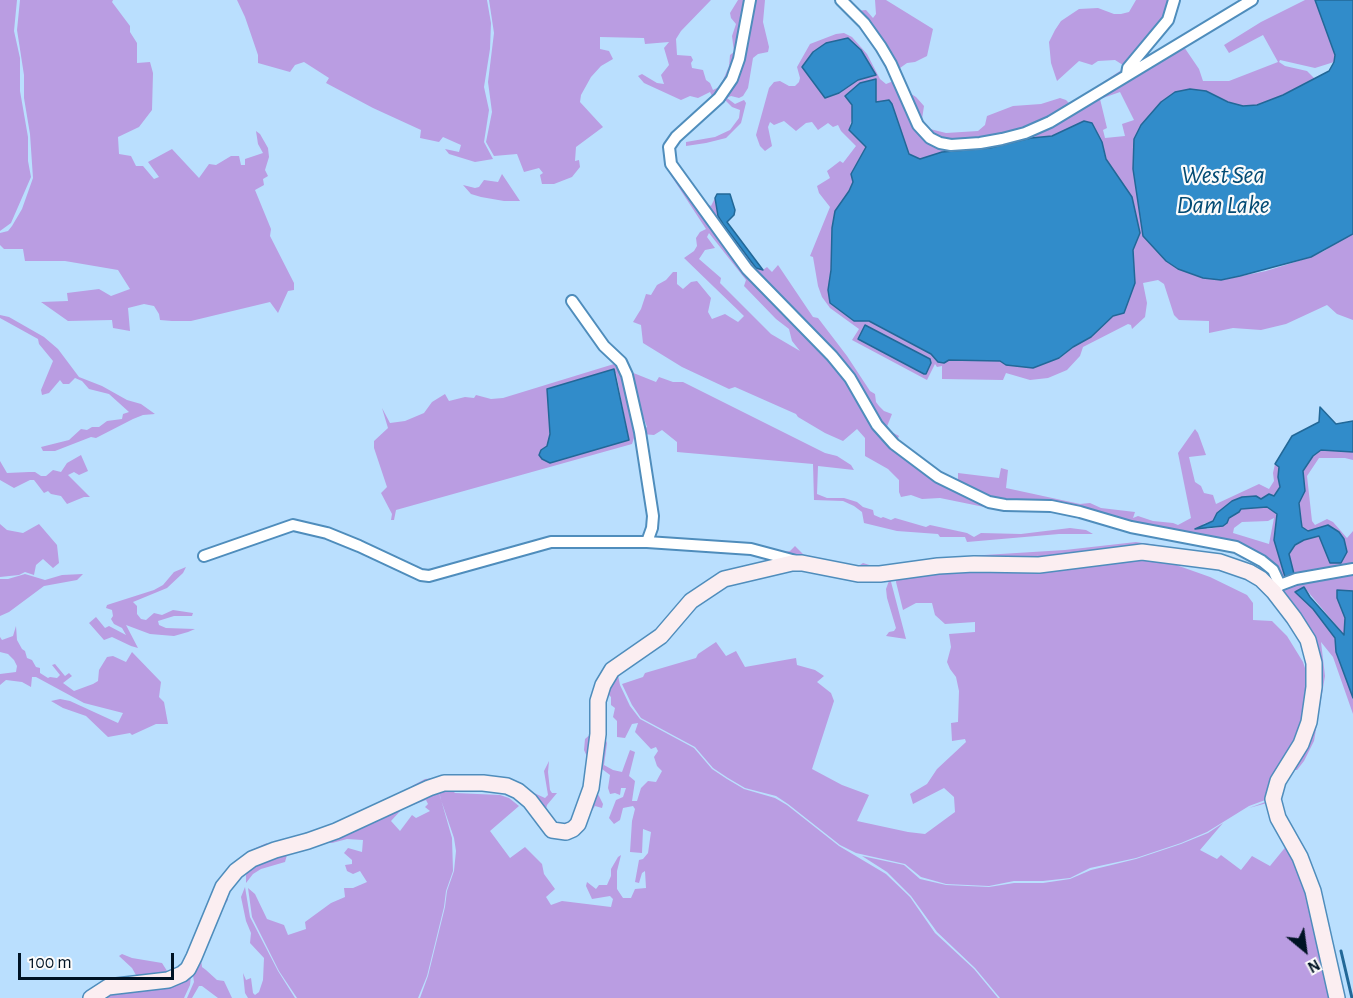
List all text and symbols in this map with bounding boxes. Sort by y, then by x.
water label: West Sea Dam Lake [1176,159,1270,220]
north arrow [1275,920,1335,980]
scale bar [21,941,177,979]
text: 100 m [29,954,72,972]
text: N [1305,956,1322,975]

